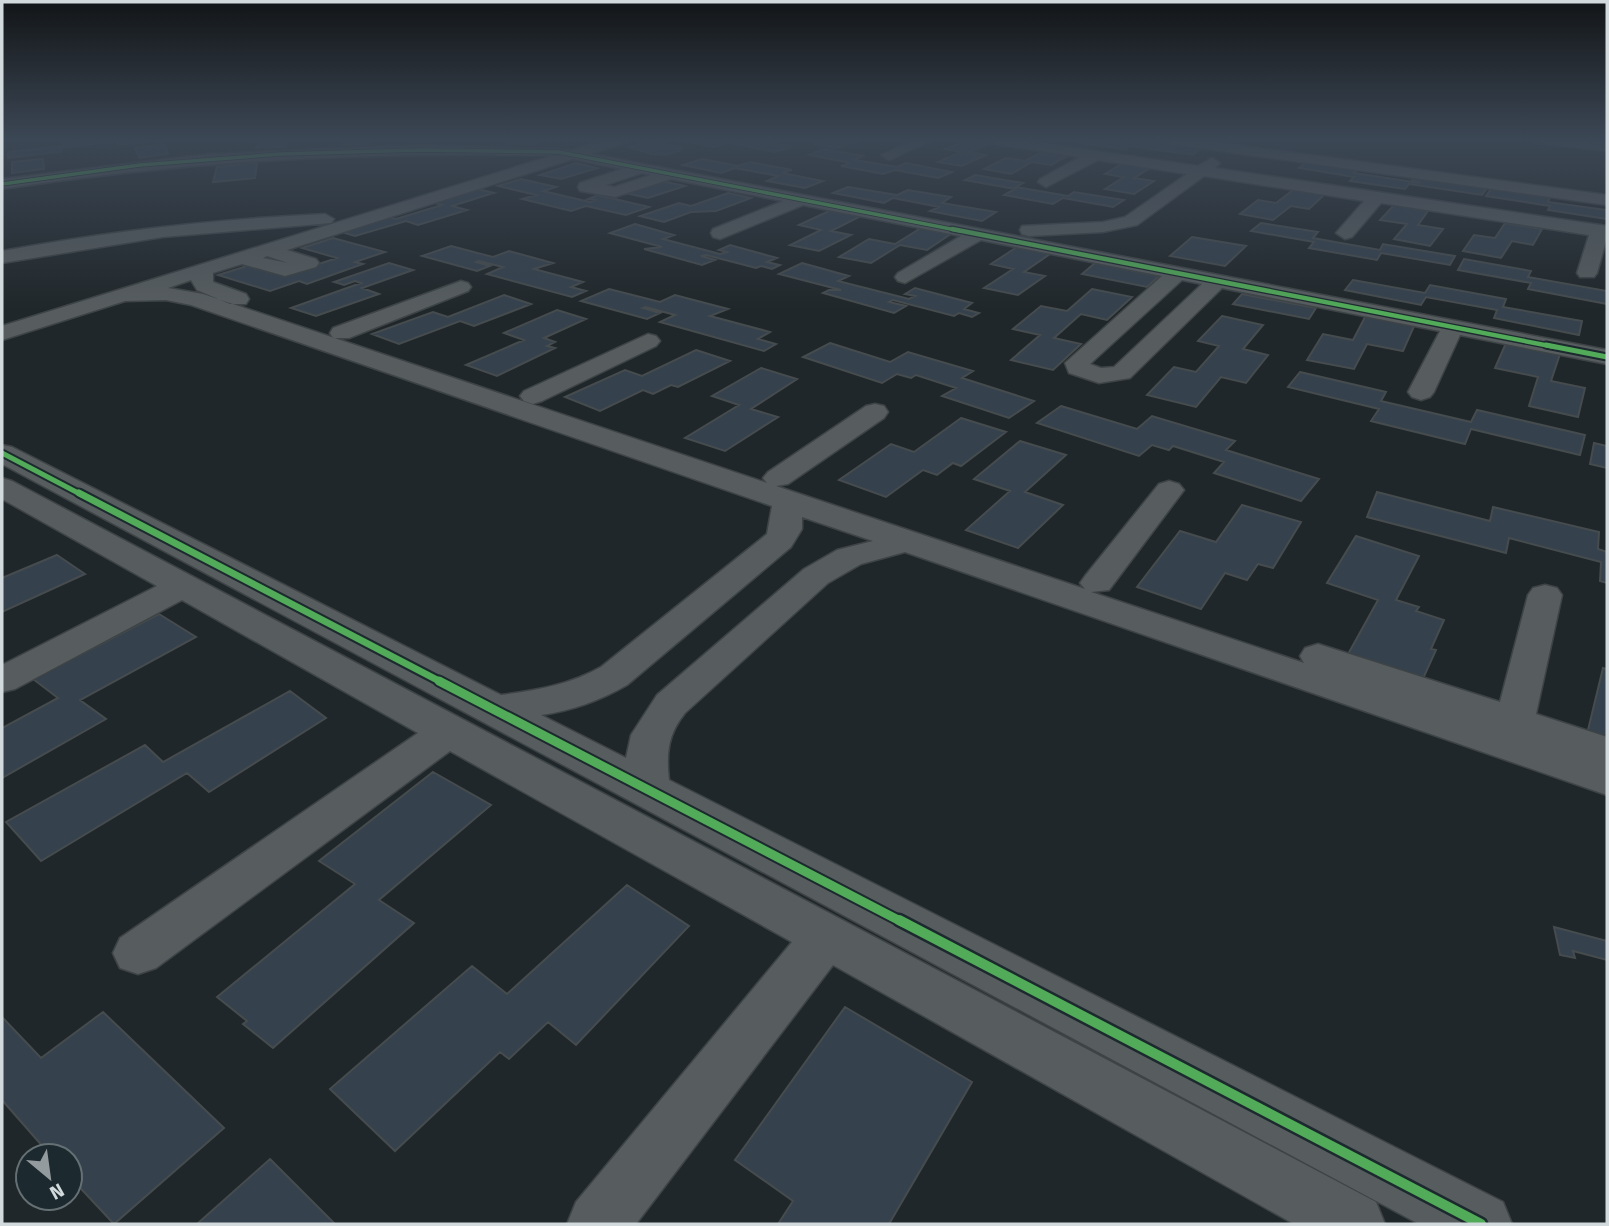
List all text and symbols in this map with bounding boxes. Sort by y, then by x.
north arrow [14,1142,84,1212]
text: N [46,1178,68,1205]

